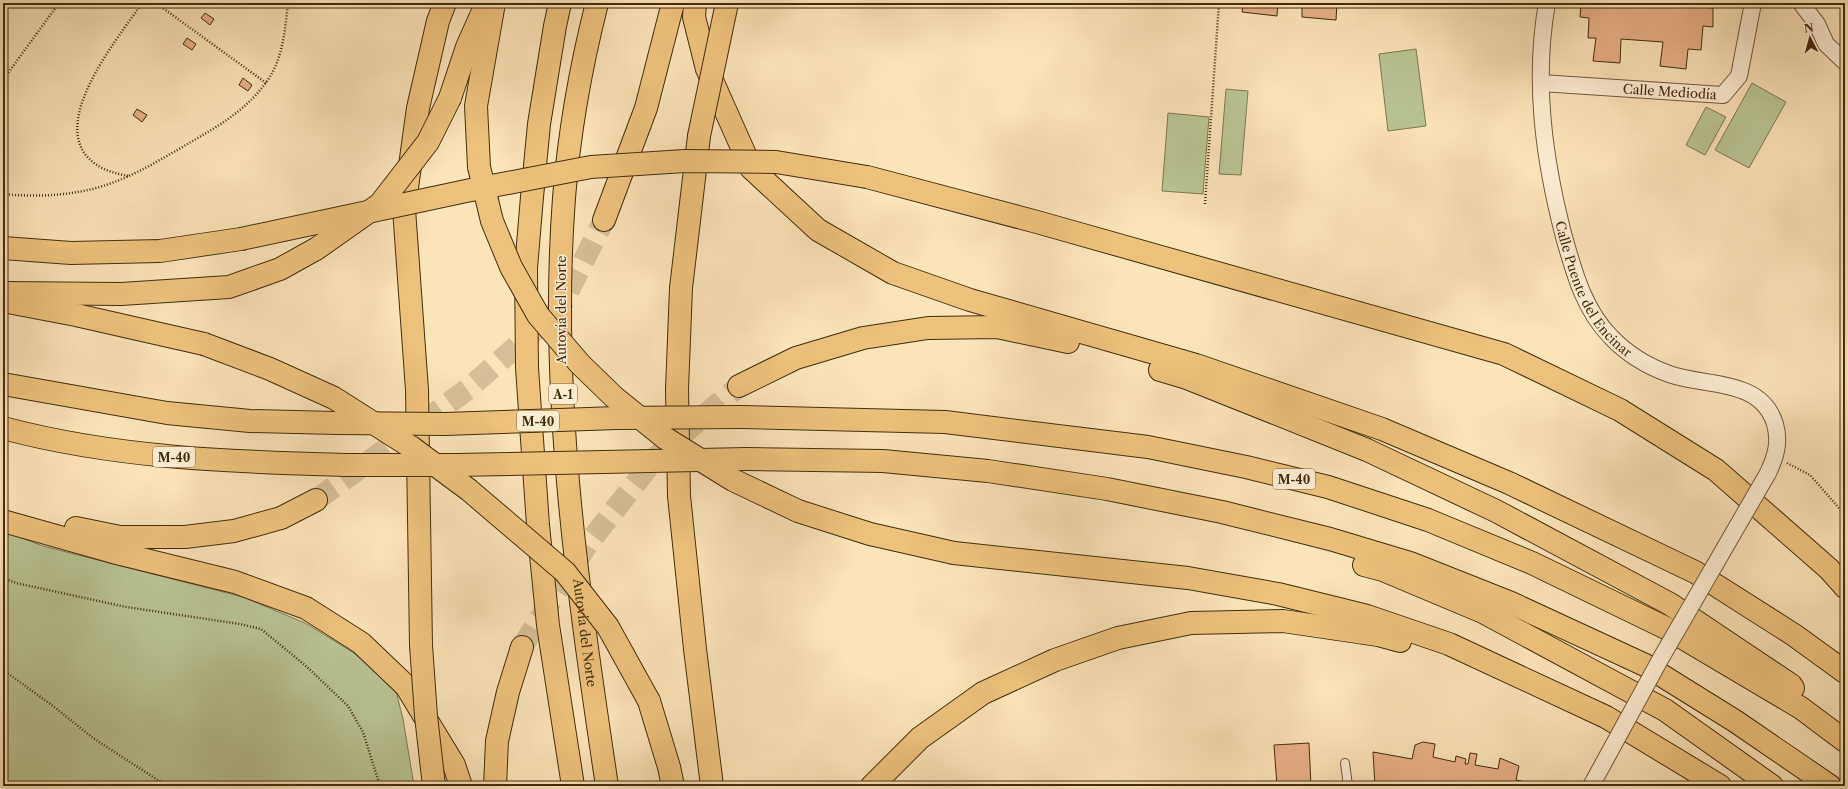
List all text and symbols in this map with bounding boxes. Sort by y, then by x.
north arrow [1790,18,1830,58]
text: N [1803,21,1815,36]
street label: Calle Mediodía [1622,80,1717,103]
street label: Calle Puente del Encinar [1552,219,1635,361]
street label: Autovía del Norte [553,255,569,366]
road number: A-1 [549,384,577,404]
road number: M-40 [517,411,559,431]
road number: M-40 [153,447,195,467]
road number: M-40 [1273,469,1315,489]
street label: Autovía del Norte [570,577,600,688]

